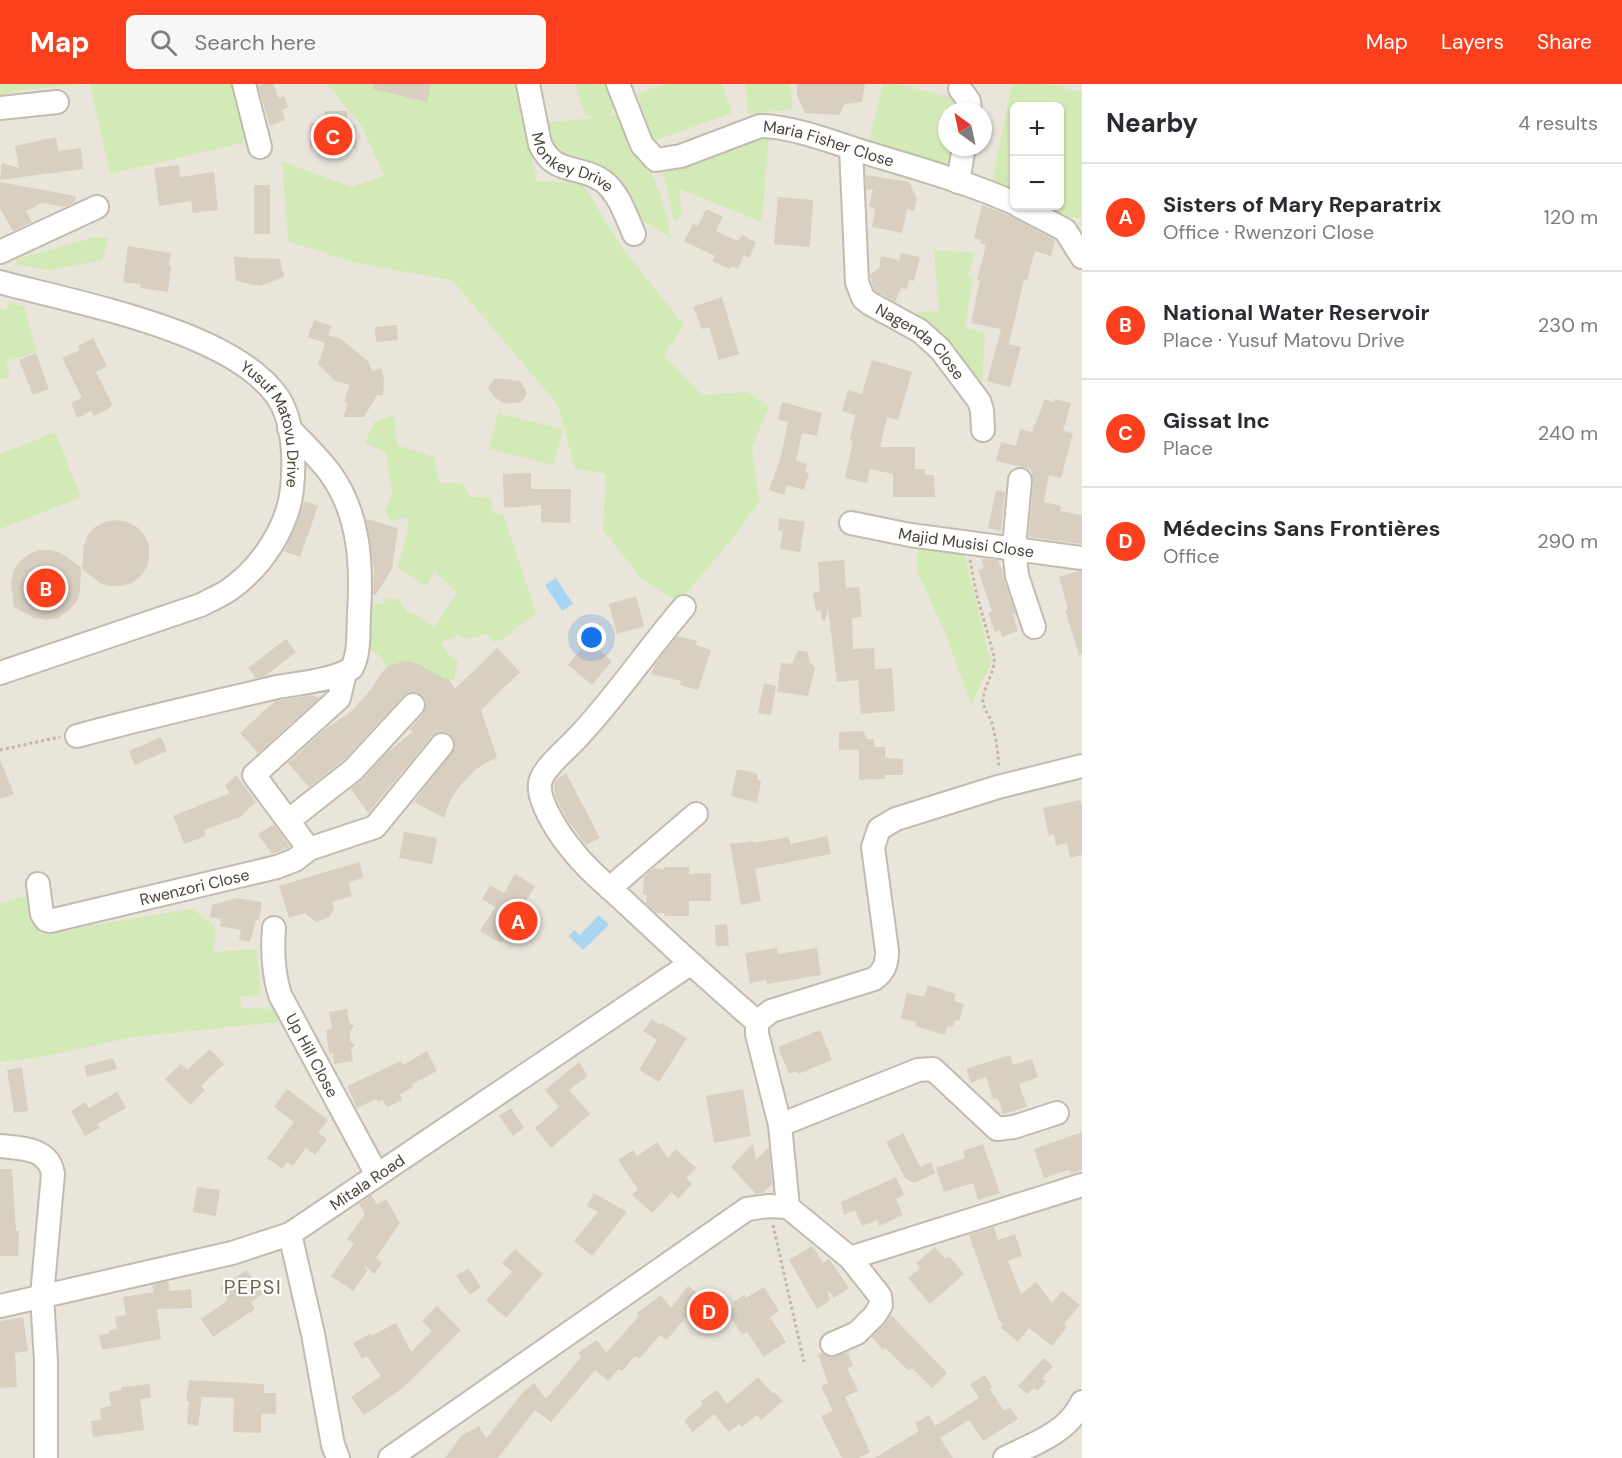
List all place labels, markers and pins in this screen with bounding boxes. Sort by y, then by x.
pin: C [314,113,352,158]
pin: B [26,566,66,610]
pin: A [498,898,538,944]
pin: D [690,1288,728,1334]

